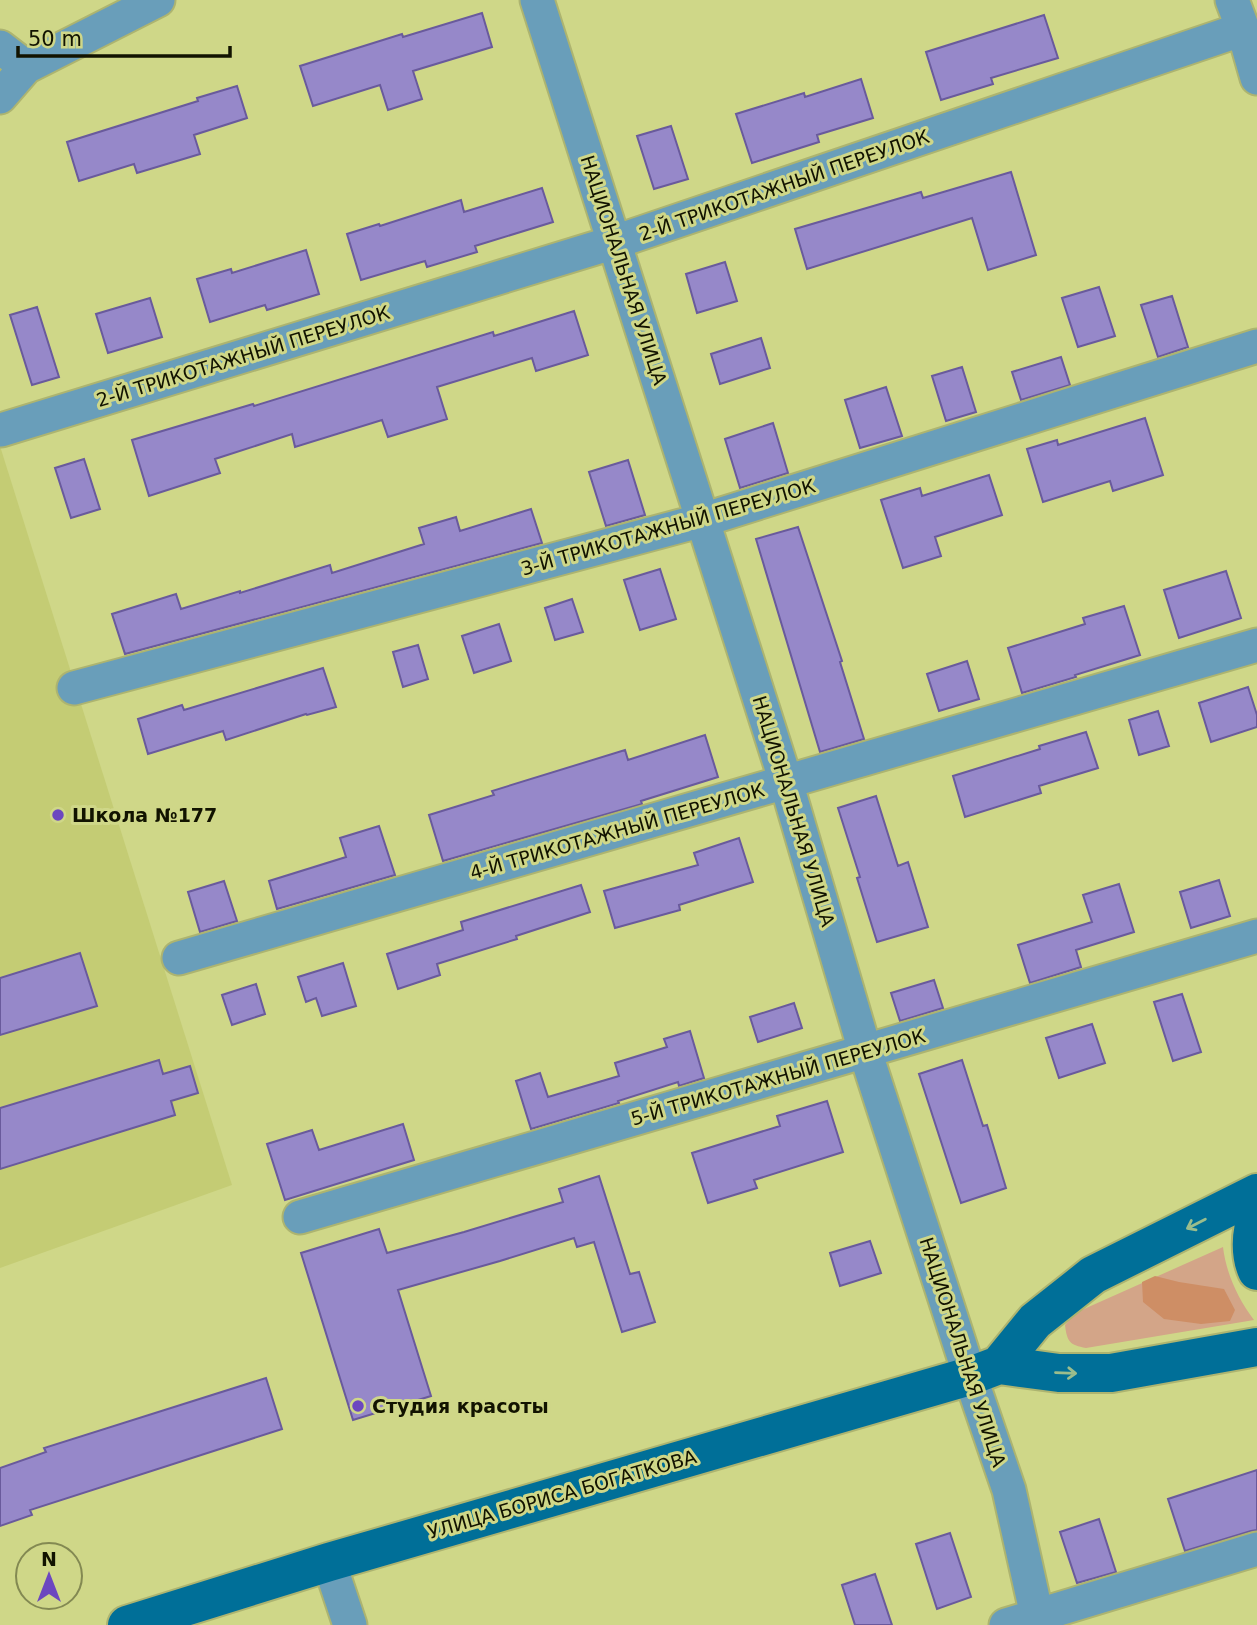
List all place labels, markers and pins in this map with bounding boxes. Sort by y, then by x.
place label: Школа №177 [72,804,217,826]
marker: Школа №177 [50,807,66,823]
place label: Студия красоты [372,1395,549,1417]
marker: Студия красоты [350,1398,366,1414]

